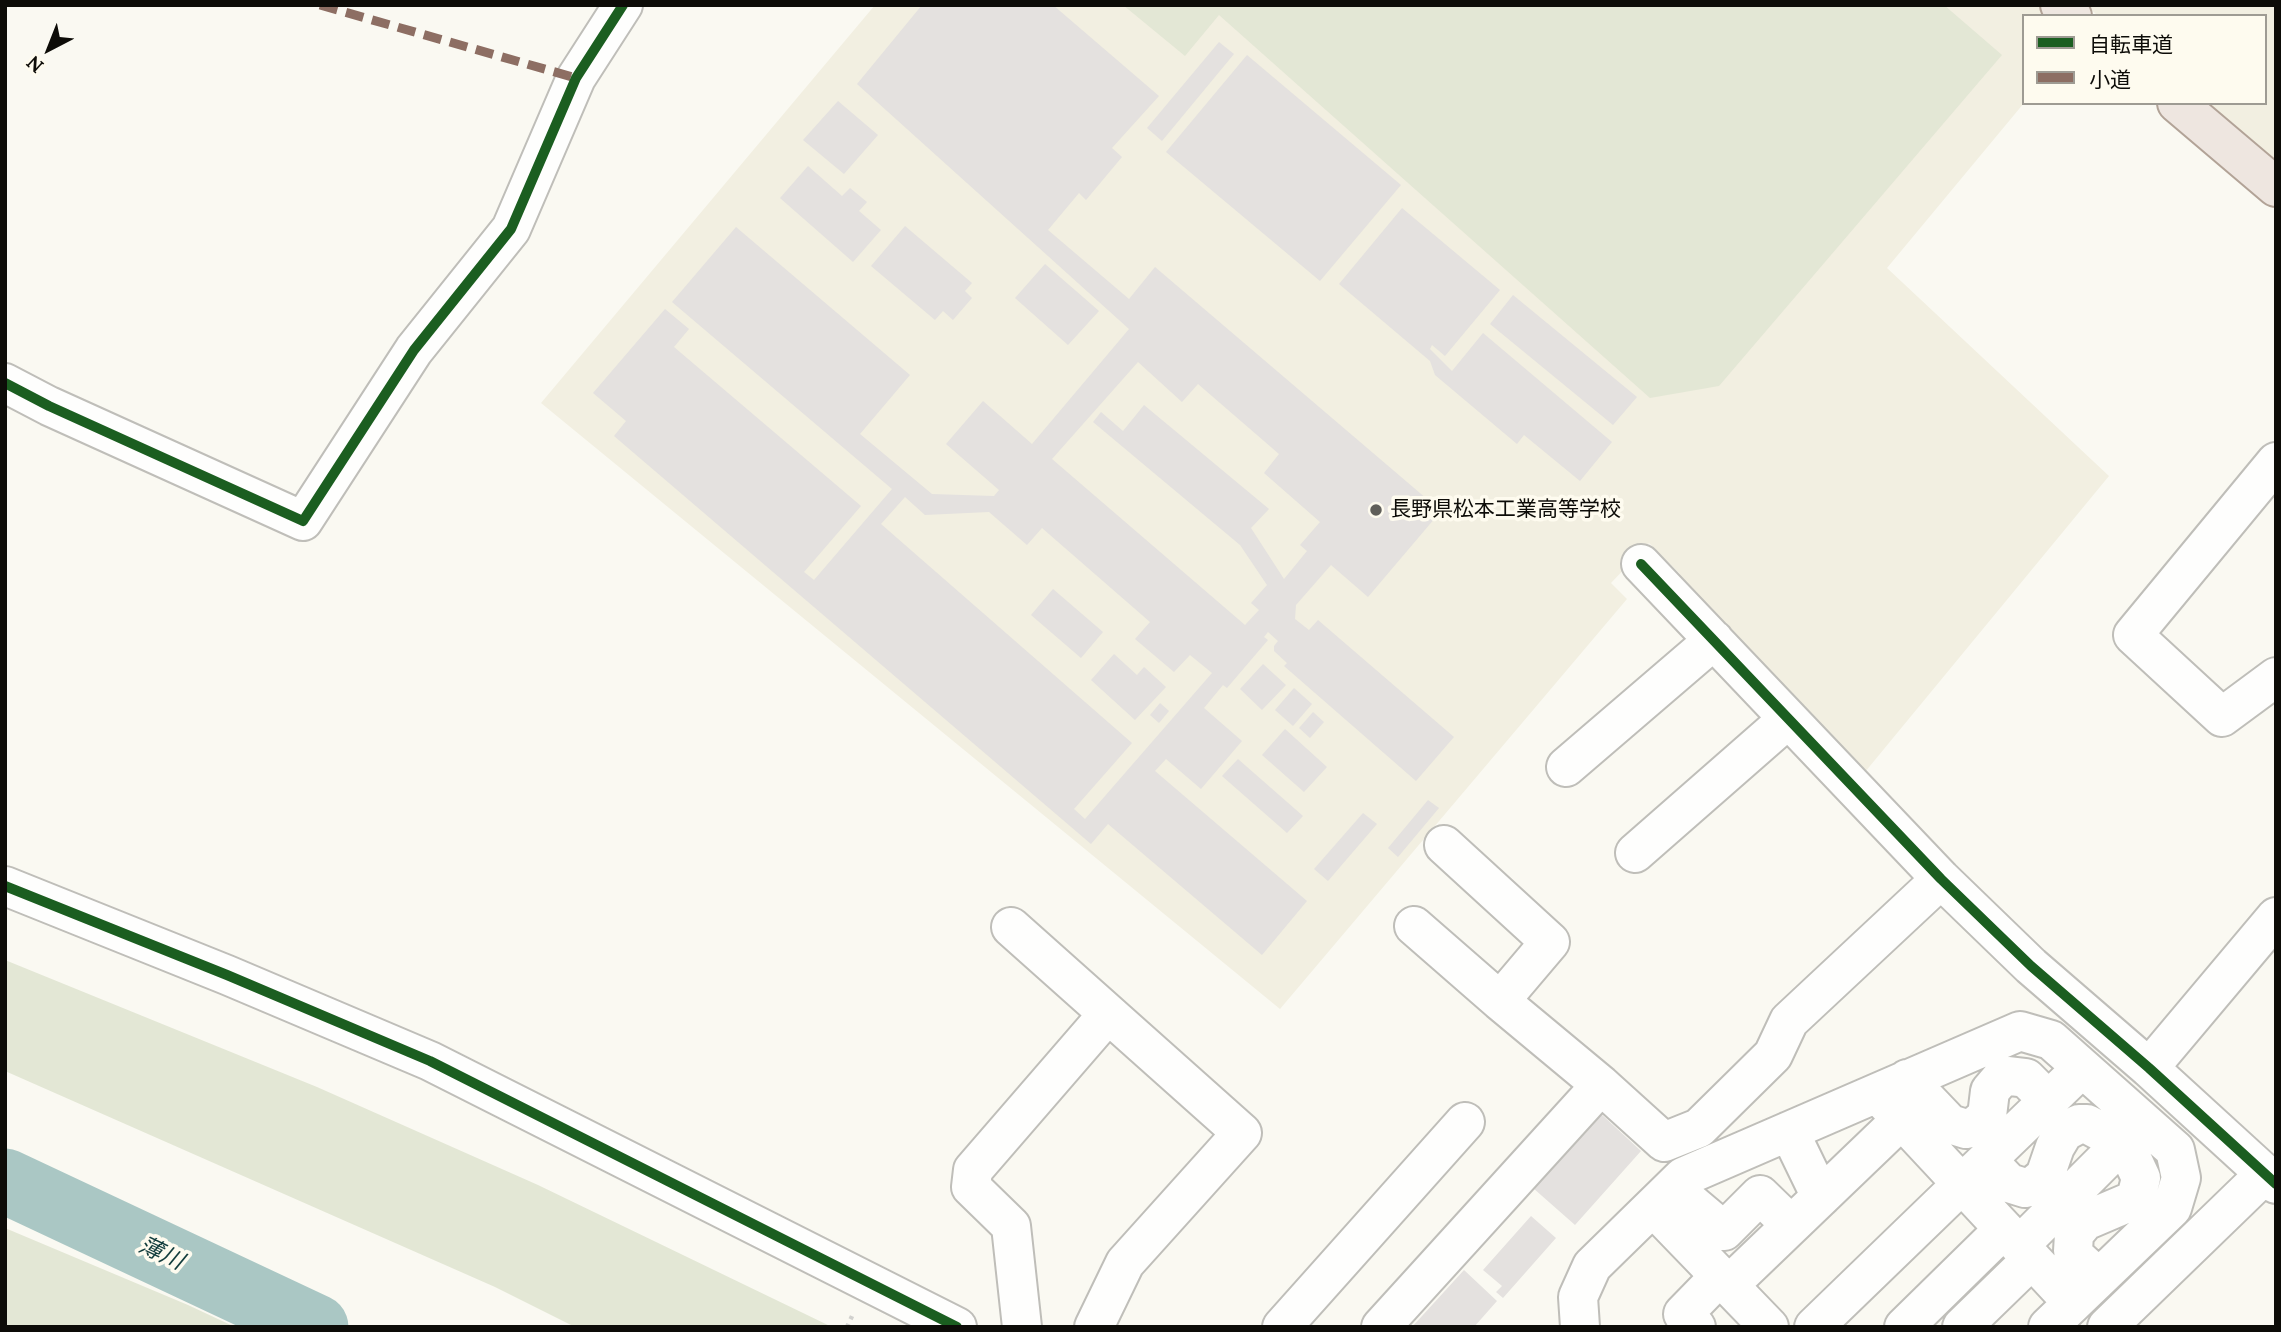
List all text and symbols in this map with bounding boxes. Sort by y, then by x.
north arrow [14,14,84,84]
legend [2022,14,2267,105]
text: 自転車道 [2089,31,2173,58]
text: N [21,51,48,78]
text: 小道 [2089,66,2131,93]
place label: 長野県松本工業高等学校 [1390,497,1621,523]
marker: 長野県松本工業高等学校 [1368,502,1384,518]
water label: 薄川 [134,1232,188,1276]

